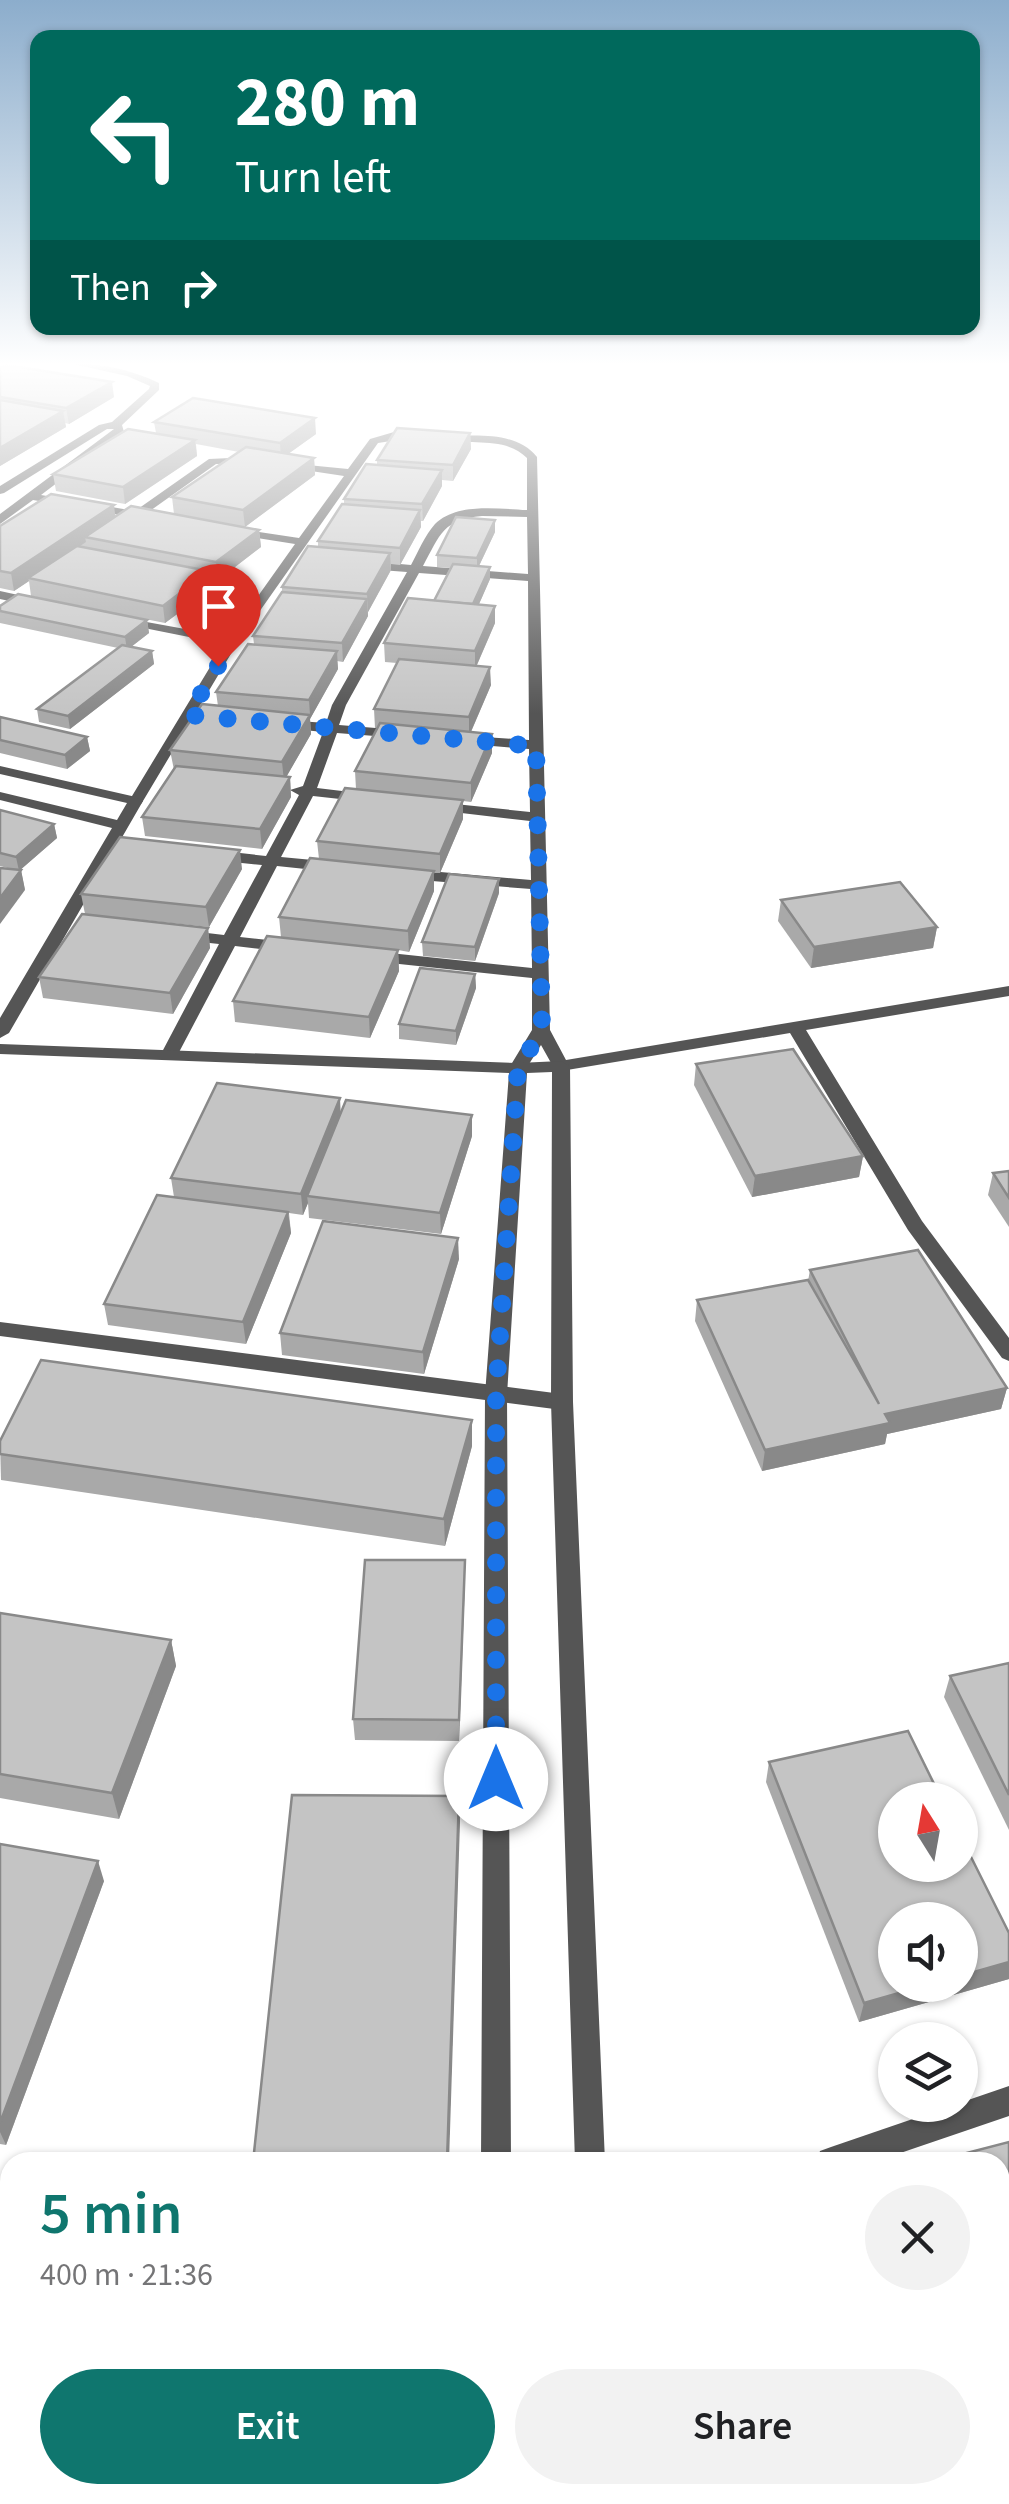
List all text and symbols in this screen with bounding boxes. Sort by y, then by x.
text: 280 m [235,53,420,153]
icon: left [70,70,200,200]
text: Turn left [235,146,391,210]
icon: right [171,260,226,315]
text: Then [70,261,151,315]
pin [176,564,261,667]
icon: arrive [191,579,246,634]
position arrow [444,1727,548,1831]
north arrow [878,1782,978,1882]
map controls [878,1782,978,2122]
button: sound [878,1902,978,2002]
button: layers [878,2022,978,2122]
text: 5 min [40,2172,183,2257]
button: close [865,2185,970,2290]
text: 400 m · 21:36 [40,2252,213,2298]
button: Exit [40,2369,495,2484]
button: Share [515,2369,970,2484]

